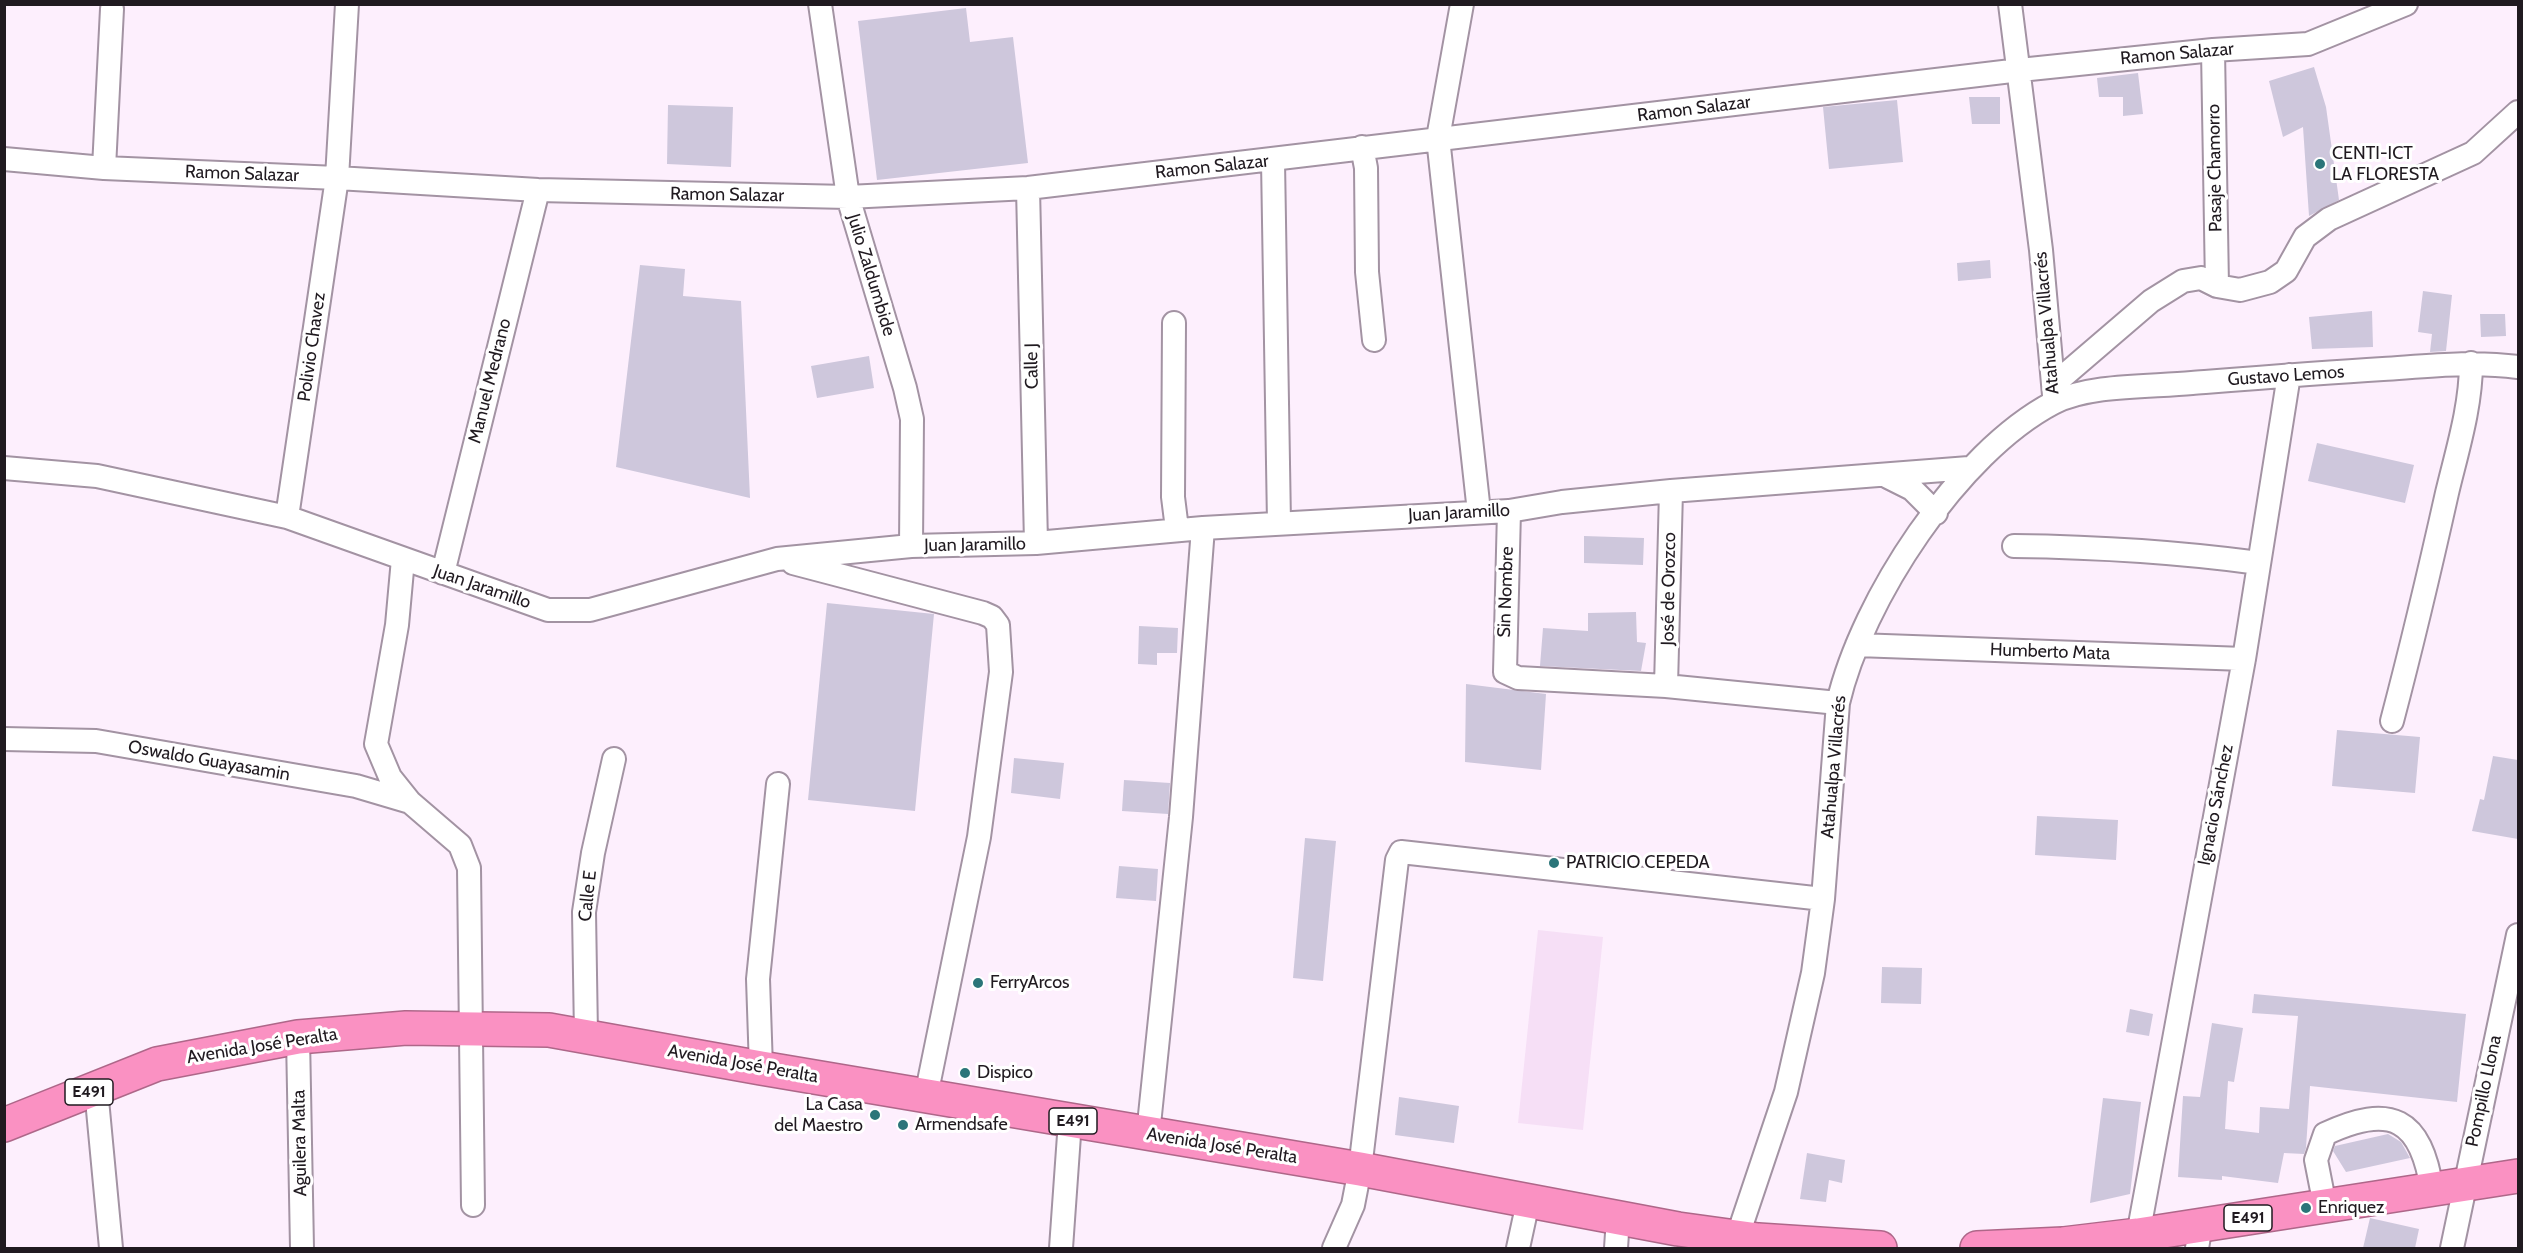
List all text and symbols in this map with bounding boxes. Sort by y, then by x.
street label: Ramon Salazar [2119,38,2235,70]
street label: Ramon Salazar [1636,91,1752,127]
street label: Pasaje Chamorro [2203,104,2227,232]
place label: CENTI-ICT LA FLORESTA [2332,143,2439,186]
street label: Ramon Salazar [1154,150,1270,184]
marker: CENTI-ICT LA FLORESTA [2313,157,2327,171]
street label: Ramon Salazar [185,161,299,187]
street label: Ramon Salazar [670,183,784,207]
street label: Julio Zaldumbide [842,211,900,339]
street label: Atahualpa Villacrés [2030,251,2064,395]
street label: Polivio Chavez [294,291,330,403]
street label: Manuel Medrano [464,316,516,446]
street label: Calle J [1021,343,1043,389]
street label: Gustavo Lemos [2227,361,2345,391]
street label: Juan Jaramillo [1408,500,1510,526]
street label: José de Orozco [1657,532,1681,646]
street label: Juan Jaramillo [924,533,1026,557]
street label: Sin Nombre [1494,546,1518,638]
street label: Juan Jaramillo [430,560,534,614]
street label: Humberto Mata [1990,639,2110,665]
street label: Atahualpa Villacrés [1817,695,1851,839]
street label: Oswaldo Guayasamin [126,736,292,786]
street label: Ignacio Sánchez [2194,743,2238,867]
place label: PATRICIO CEPEDA [1566,852,1710,874]
marker: PATRICIO CEPEDA [1547,856,1561,870]
street label: Calle E [575,869,601,923]
place label: FerryArcos [990,972,1069,994]
marker: FerryArcos [971,976,985,990]
street label: Avenida José Peralta [185,1023,339,1069]
street label: Pompillo Llona [2462,1033,2506,1149]
street label: Avenida José Peralta [666,1040,820,1088]
place label: Dispico [977,1062,1033,1084]
marker: Dispico [958,1066,972,1080]
road number: E491 [65,1079,113,1105]
street label: Aguilera Malta [288,1089,312,1197]
place label: La Casa del Maestro [774,1094,863,1136]
marker: La Casa del Maestro [868,1108,882,1122]
road number: E491 [1049,1108,1097,1134]
place label: Armendsafe [915,1114,1008,1136]
marker: Armendsafe [896,1118,910,1132]
street label: Avenida José Peralta [1145,1123,1299,1169]
place label: Enriquez [2318,1197,2385,1219]
marker: Enriquez [2299,1201,2313,1215]
road number: E491 [2224,1205,2272,1231]

